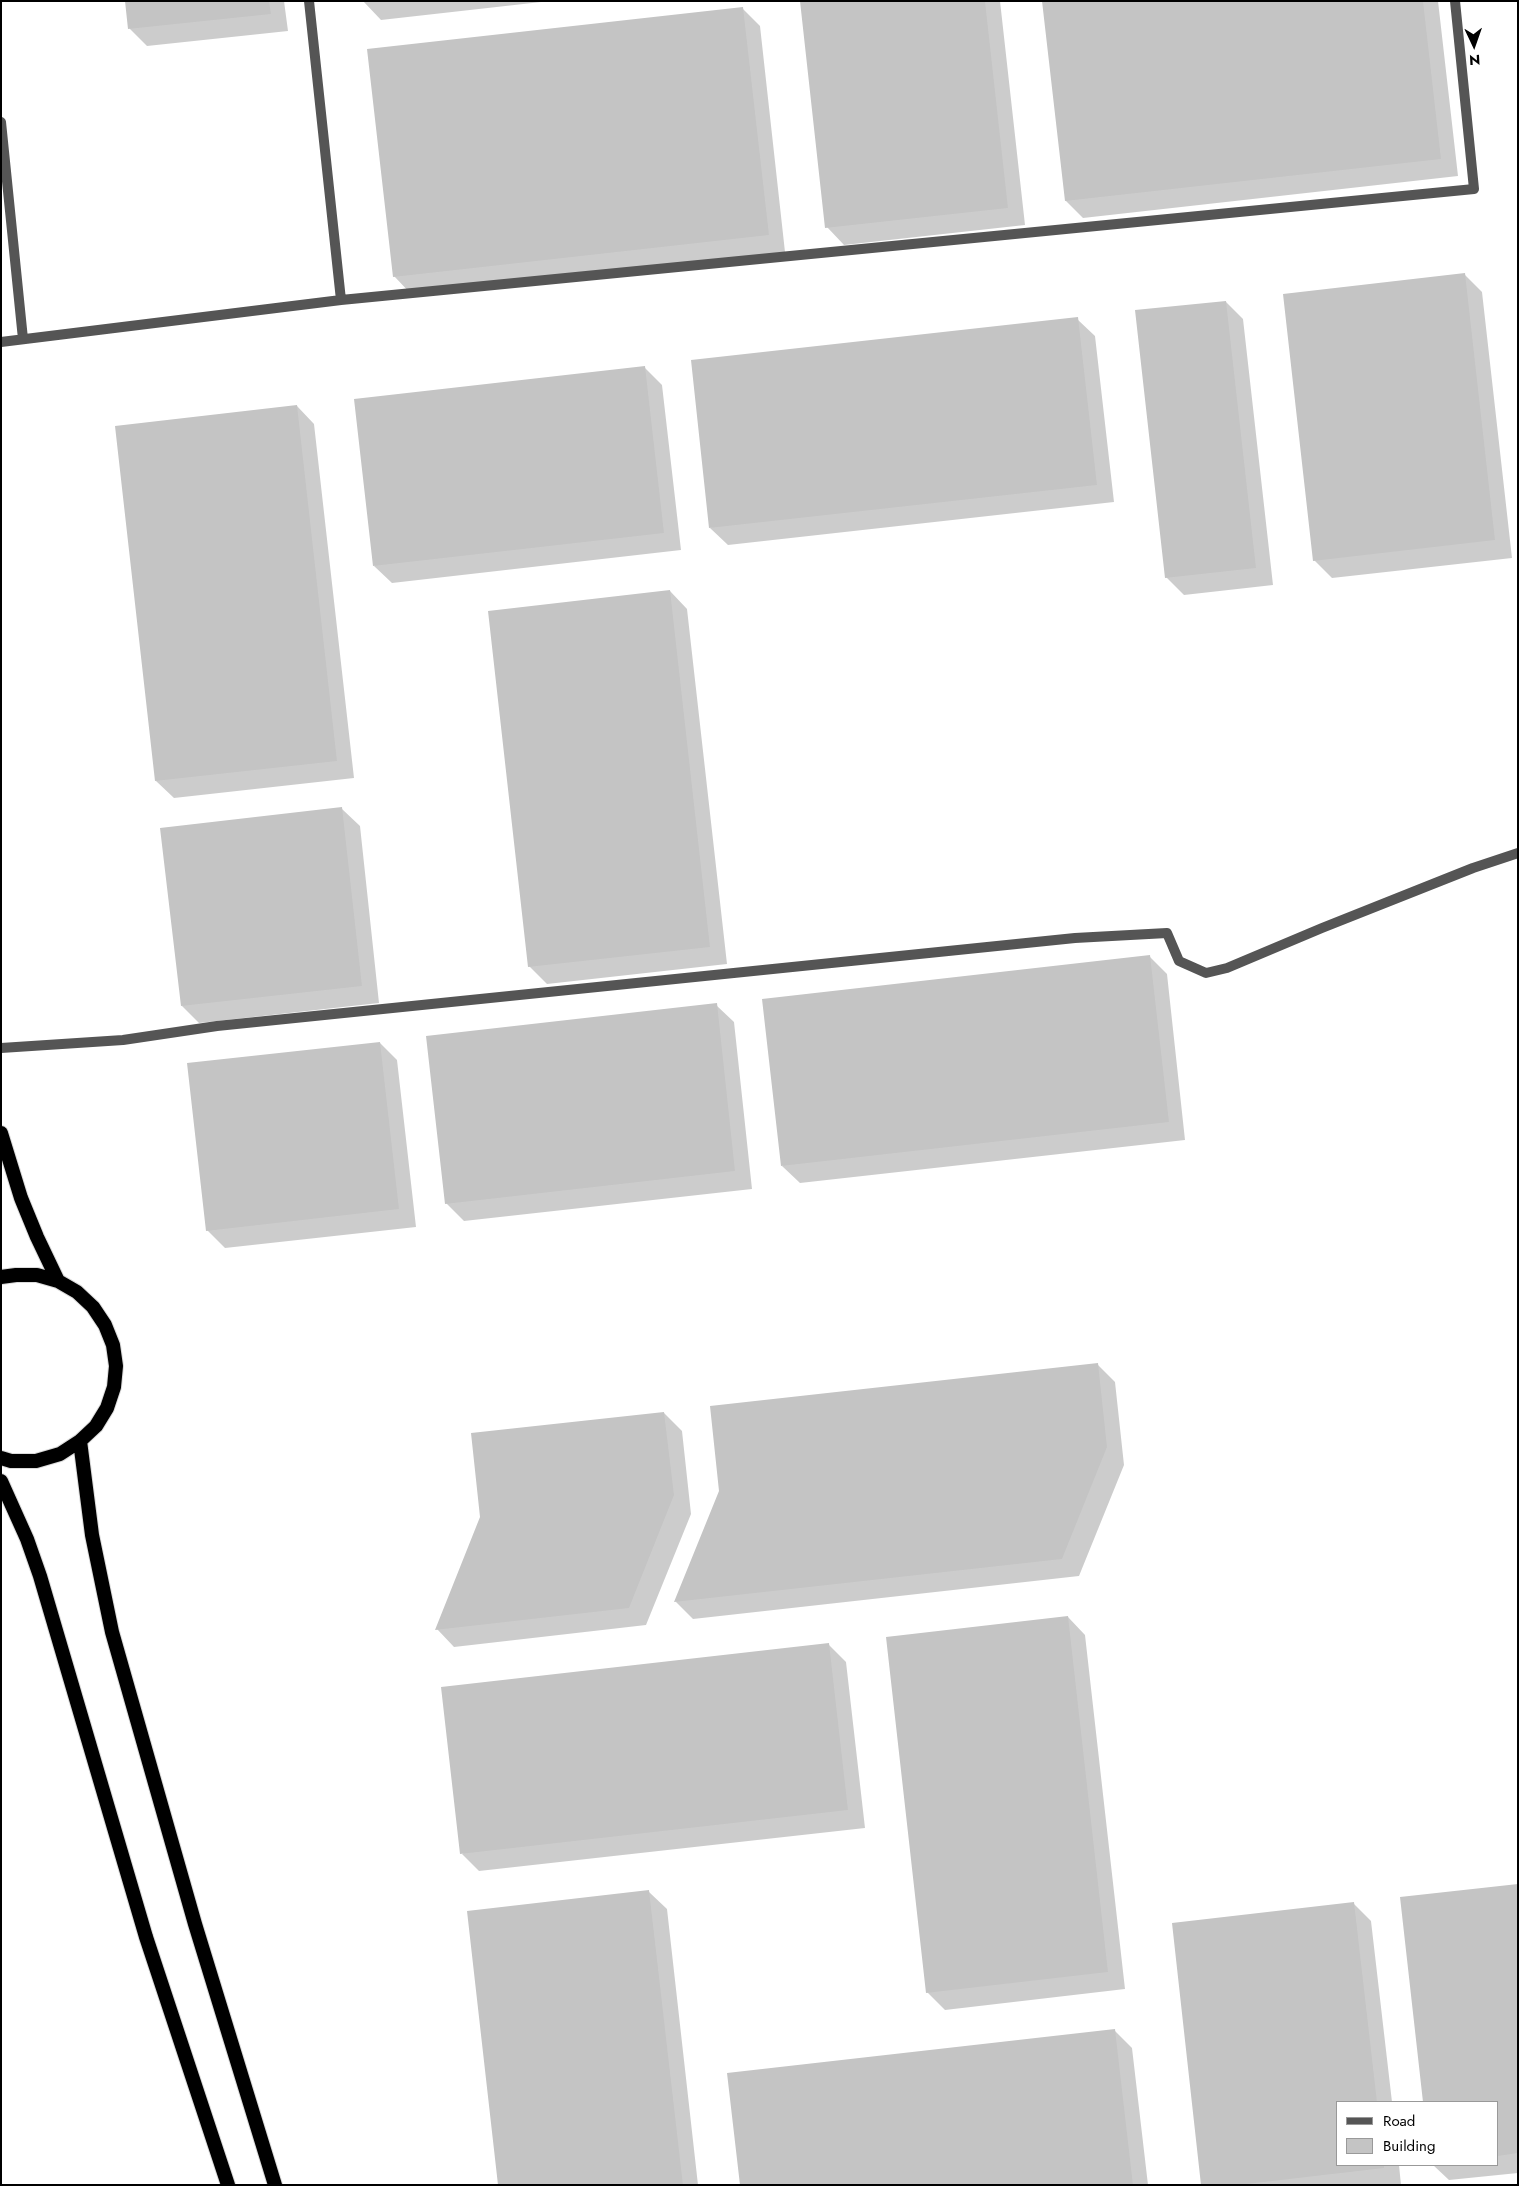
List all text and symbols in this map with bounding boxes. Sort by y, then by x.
north arrow [1449,20,1499,70]
text: N [1469,50,1481,70]
legend [1336,2101,1499,2166]
text: Road [1383,2110,1415,2132]
text: Building [1383,2135,1435,2157]

